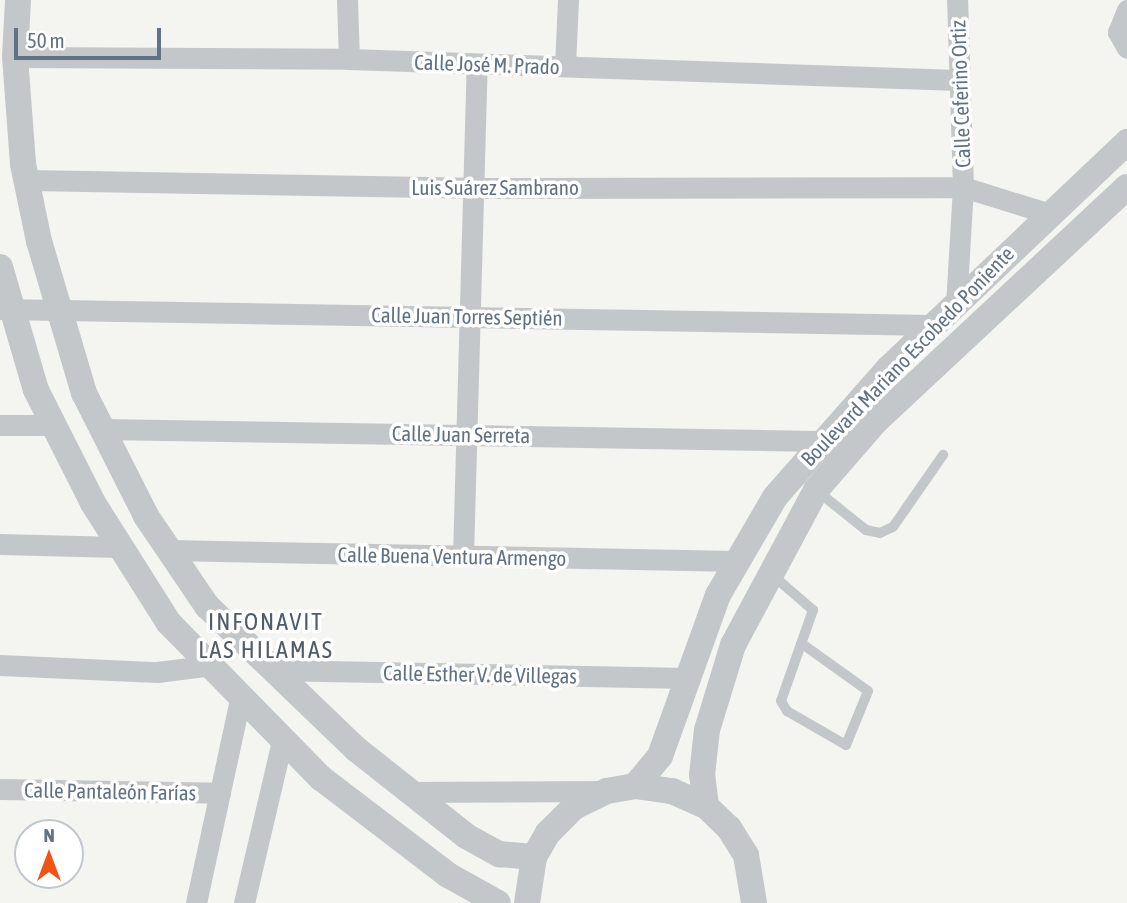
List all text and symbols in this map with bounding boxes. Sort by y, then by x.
scale bar [18,14,164,58]
street label: Calle Ceferino Ortiz [945,20,975,168]
text: 50 m [27,28,65,52]
street label: Calle José M. Prado [414,49,560,79]
street label: Luis Suárez Sambrano [411,174,579,200]
street label: Boulevard Mariano Escobedo Poniente [795,241,1019,471]
street label: Calle Juan Torres Septién [371,302,563,330]
street label: Calle Juan Serreta [392,420,530,448]
street label: Calle Buena Ventura Armengo [337,541,567,571]
district label: INFONAVIT LAS HILAMAS [200,608,332,664]
street label: Calle Esther V. de Villegas [383,660,577,688]
street label: Calle Pantaleón Farías [24,777,196,805]
north arrow [14,819,84,889]
text: N [43,824,55,846]

